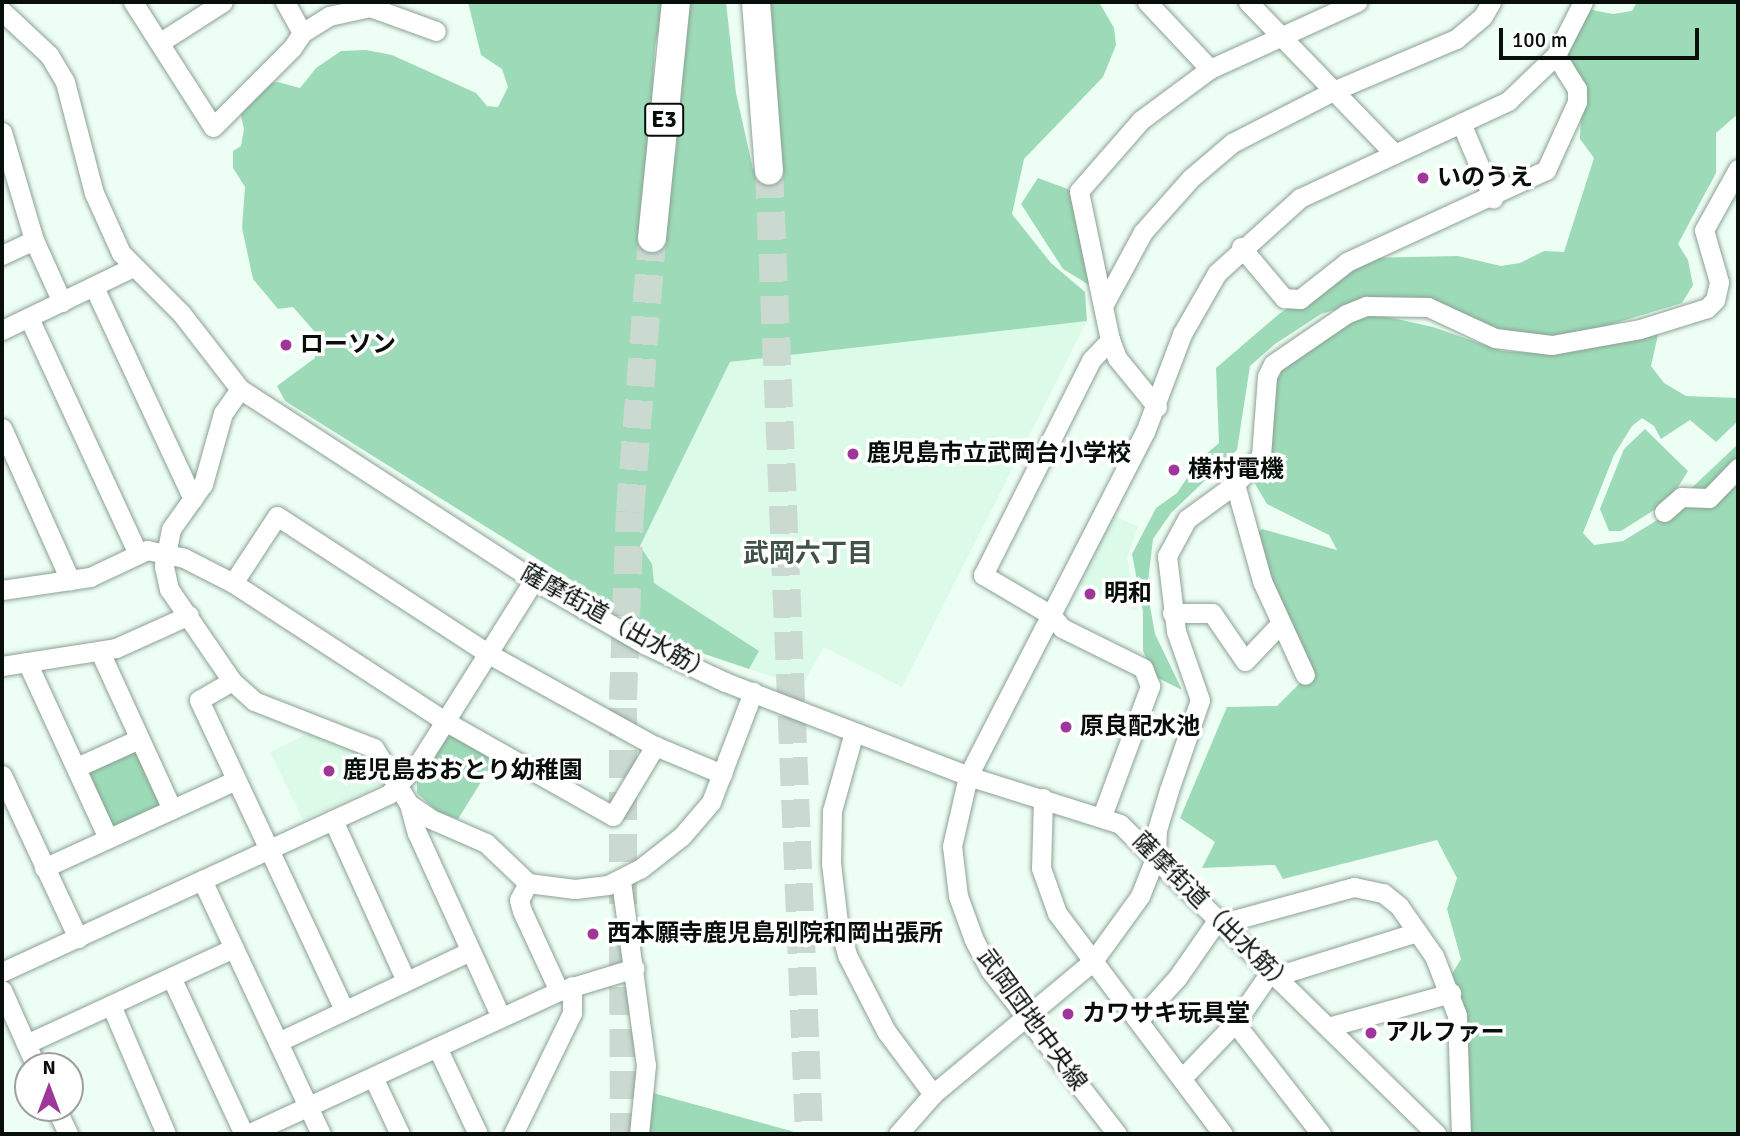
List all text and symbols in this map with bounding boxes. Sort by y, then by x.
scale bar [1502,14,1702,58]
text: 100 m [1512,27,1567,53]
road number: E3 [643,100,685,140]
place label: いのうえ [1437,164,1533,192]
marker: いのうえ [1415,170,1431,186]
place label: ローソン [300,331,396,359]
marker: ローソン [278,337,294,353]
place label: 鹿児島市立武岡台小学校 [867,440,1131,468]
marker: 鹿児島市立武岡台小学校 [845,446,861,462]
place label: 横村電機 [1188,456,1284,484]
marker: 横村電機 [1166,462,1182,478]
district label: 武岡六丁目 [743,539,873,571]
street label: 薩摩街道（出水筋） [516,558,718,688]
place label: 明和 [1104,580,1152,608]
marker: 明和 [1082,586,1098,602]
place label: 原良配水池 [1080,713,1200,741]
marker: 原良配水池 [1058,719,1074,735]
place label: 鹿児島おおとり幼稚園 [343,757,583,785]
marker: 鹿児島おおとり幼稚園 [321,763,337,779]
street label: 薩摩街道（出水筋） [1126,826,1300,1000]
place label: 西本願寺鹿児島別院和岡出張所 [607,920,943,948]
marker: 西本願寺鹿児島別院和岡出張所 [585,926,601,942]
street label: 武岡団地中央線 [971,944,1093,1096]
place label: カワサキ玩具堂 [1082,1000,1250,1028]
marker: カワサキ玩具堂 [1060,1006,1076,1022]
place label: アルファー [1385,1019,1505,1047]
marker: アルファー [1363,1025,1379,1041]
north arrow [14,1052,84,1122]
text: N [42,1056,56,1080]

